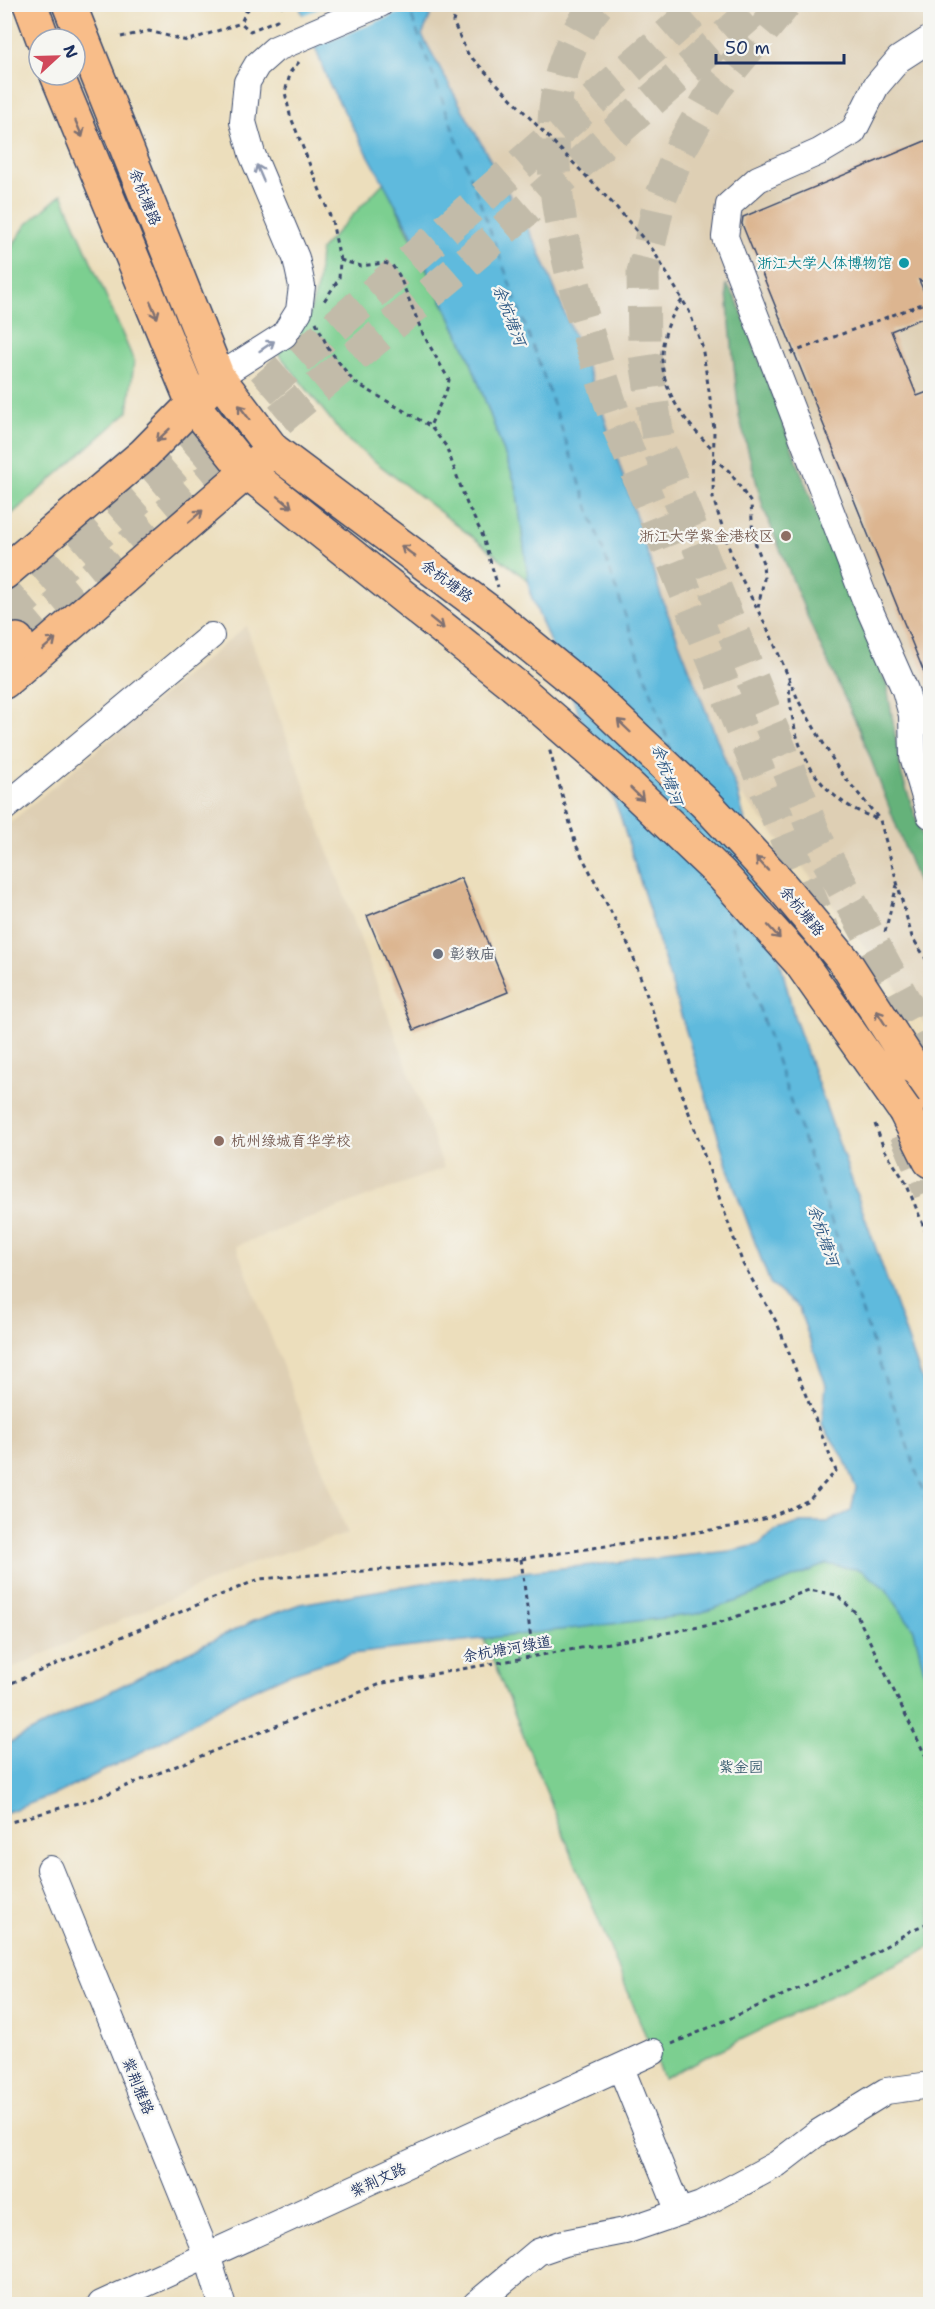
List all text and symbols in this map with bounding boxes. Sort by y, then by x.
north arrow [27,27,87,87]
scale bar [716,27,844,65]
text: 50 m [725,36,770,60]
text: N [58,42,83,61]
one-way arrow [74,120,85,138]
one-way arrow [253,164,265,182]
street label: 余杭塘路 [124,165,166,229]
place label: 浙江大学人体博物馆 [757,253,892,273]
marker: 浙江大学人体博物馆 [897,256,911,270]
water label: 余杭塘河 [488,282,532,352]
one-way arrow [149,300,160,318]
one-way arrow [259,340,275,352]
one-way arrow [238,404,251,420]
one-way arrow [156,428,171,442]
one-way arrow [276,495,292,508]
one-way arrow [188,509,203,523]
place label: 浙江大学紫金港校区 [639,526,774,546]
marker: 浙江大学紫金港校区 [779,529,793,543]
one-way arrow [400,545,416,557]
street label: 余杭塘路 [417,555,477,607]
one-way arrow [429,617,445,630]
one-way arrow [41,637,56,651]
one-way arrow [616,719,631,733]
water label: 余杭塘河 [647,740,689,811]
one-way arrow [629,786,644,801]
one-way arrow [755,857,769,872]
street label: 余杭塘路 [775,882,829,940]
one-way arrow [767,924,781,939]
place label: 彰教庙 [450,944,495,964]
marker: 彰教庙 [431,947,445,961]
one-way arrow [875,1010,887,1026]
place label: 杭州绿城育华学校 [231,1131,351,1151]
marker: 杭州绿城育华学校 [212,1134,226,1148]
water label: 余杭塘河 [803,1201,845,1272]
street label: 余杭塘河绿道 [461,1631,553,1667]
park label: 紫金园 [718,1757,764,1777]
street label: 紫荆雅路 [117,2054,159,2118]
street label: 紫荆文路 [347,2158,409,2202]

